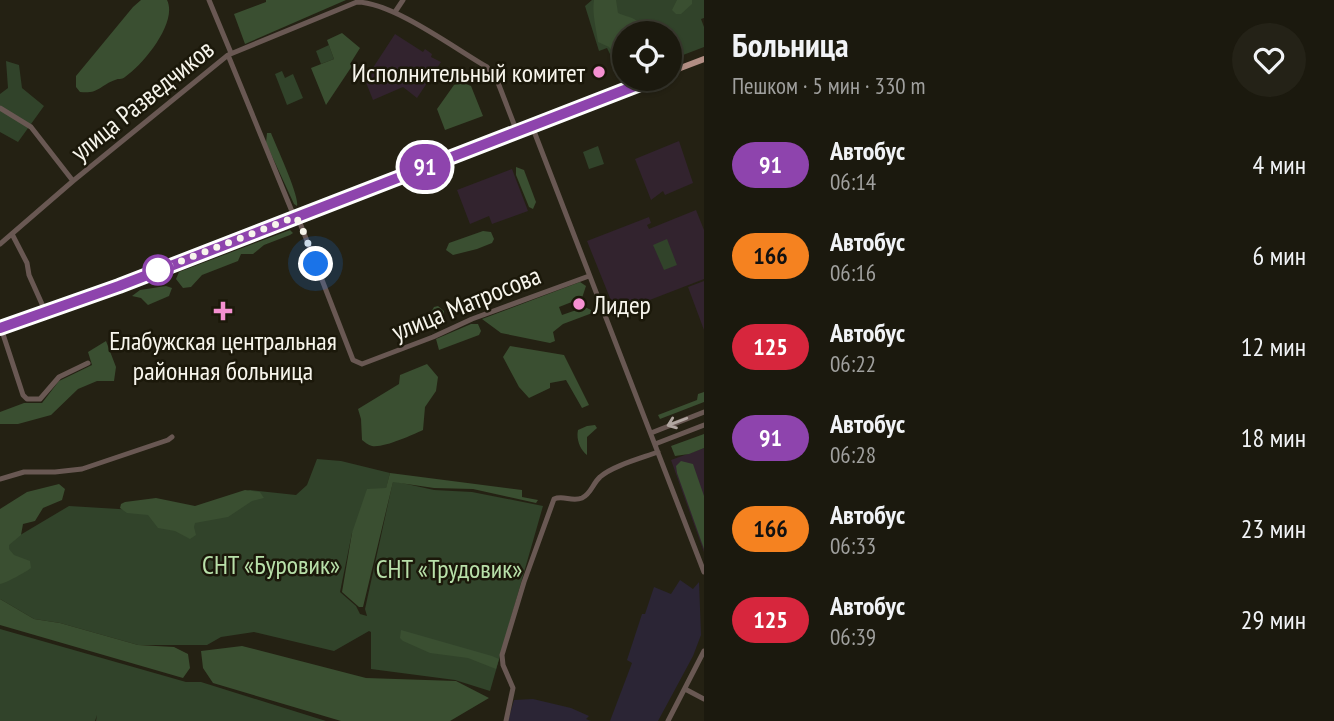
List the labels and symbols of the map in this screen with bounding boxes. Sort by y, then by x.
street label: улица Разведчиков [64,32,220,168]
place label: Исполнительный комитет [352,56,586,89]
marker: Исполнительный комитет [591,64,607,80]
line badge: 91 [394,144,457,190]
your location [298,246,333,281]
unlabelled marker [143,255,173,285]
street label: улица Матросова [387,258,545,348]
place label: Лидер [592,288,651,321]
marker: Лидер [571,296,587,312]
marker: Елабужская центральная районная больница [213,301,233,321]
place label: Елабужская центральная районная больница [109,324,337,387]
one-way arrow [667,417,689,430]
park label: СНТ «Буровик» [202,548,340,581]
park label: СНТ «Трудовик» [376,552,522,585]

